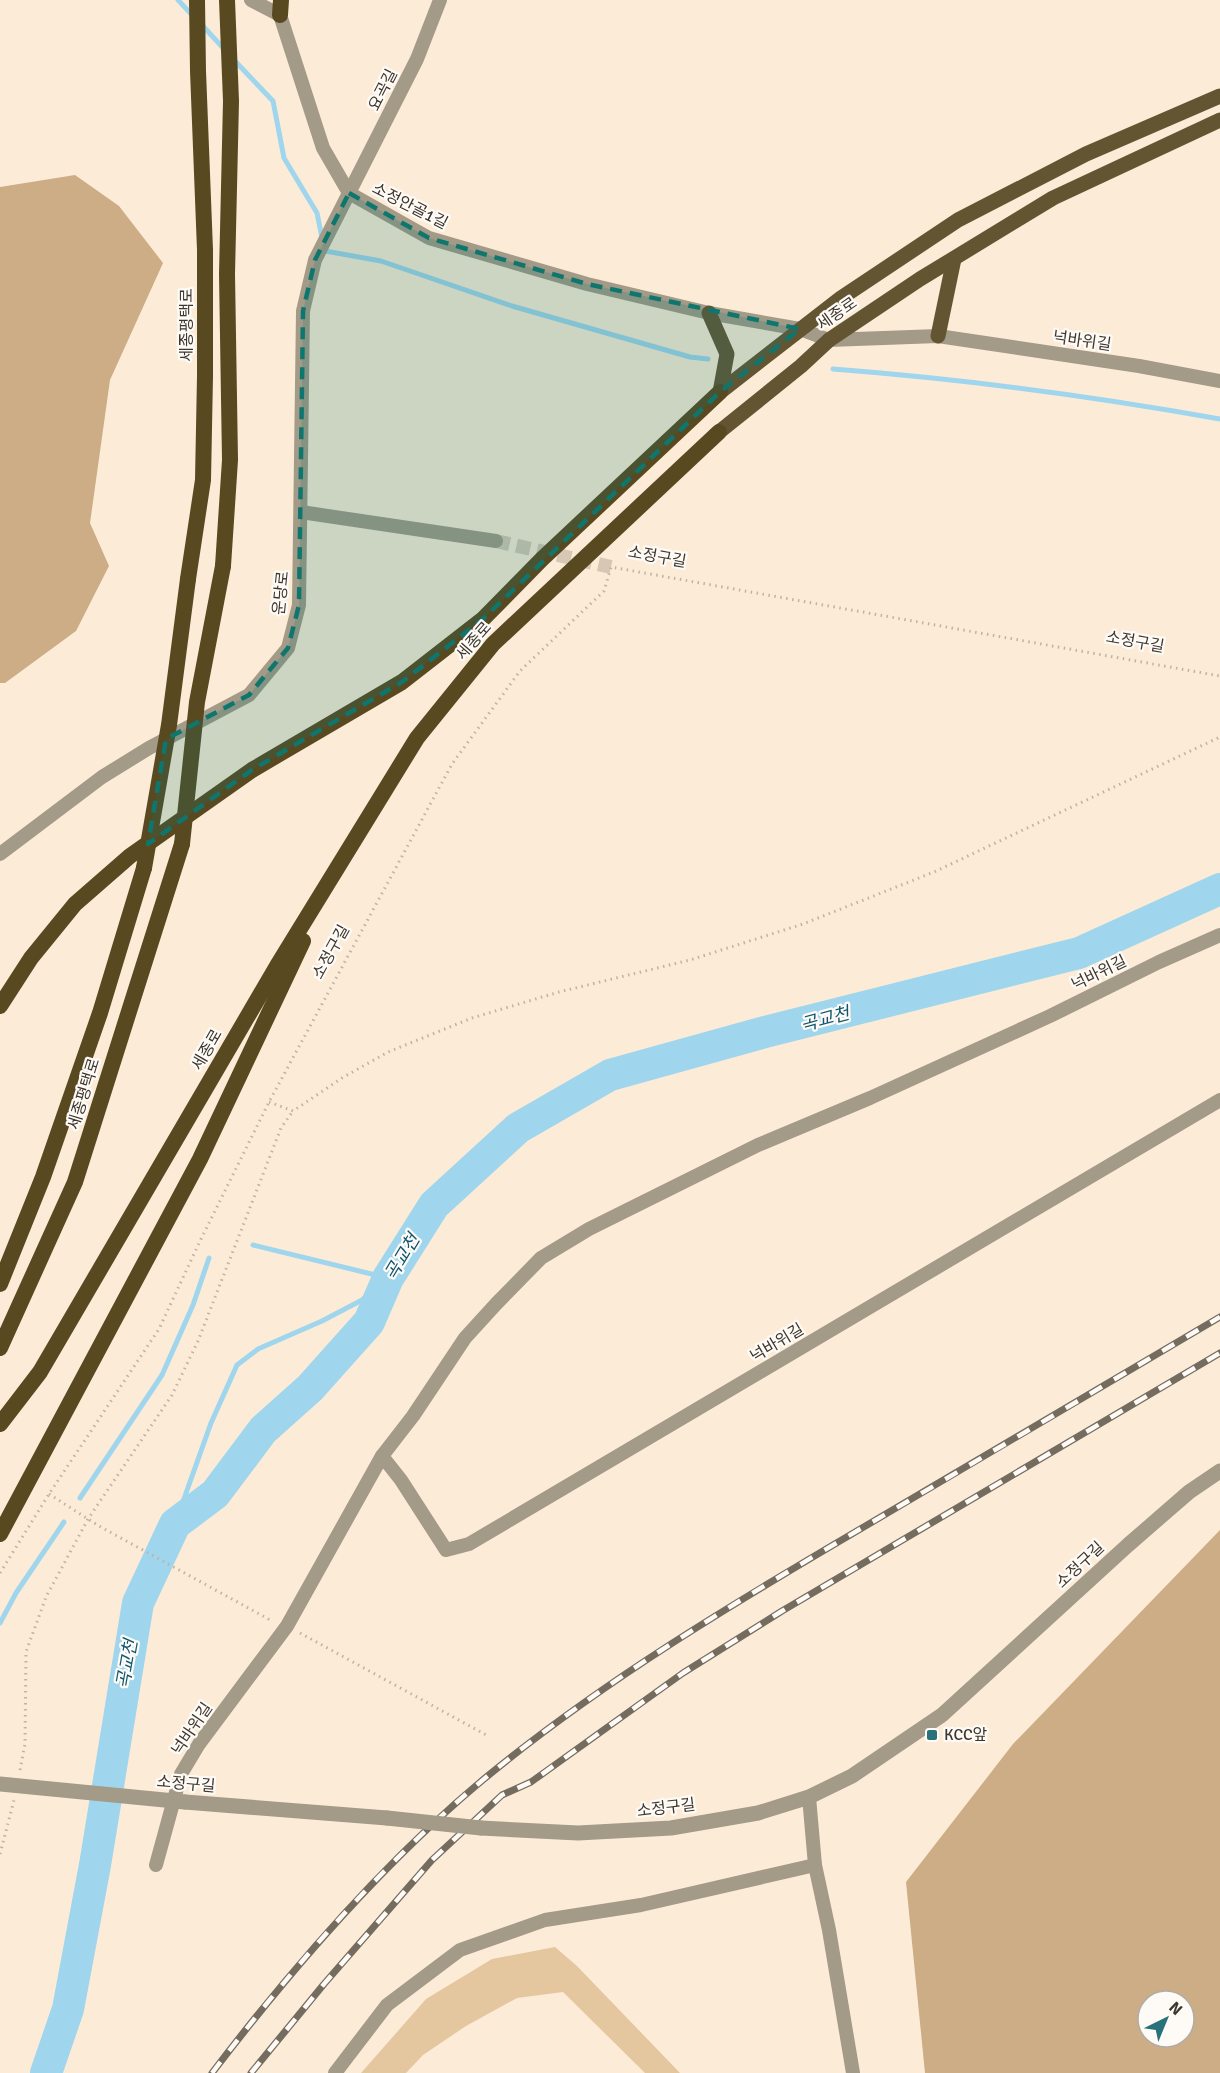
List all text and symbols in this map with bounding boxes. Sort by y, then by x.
street label: 요곡길 [364,66,402,114]
street label: 소정안골1길 [369,178,451,234]
street label: 세종평택로 [177,288,197,362]
street label: 세종로 [813,293,861,335]
street label: 넉바위길 [1051,327,1113,355]
street label: 소정구길 [626,542,688,572]
street label: 운당로 [269,570,293,616]
street label: 세종로 [452,618,496,664]
street label: 소정구길 [1104,627,1166,657]
street label: 소정구길 [308,921,354,983]
street label: 넉바위길 [1068,951,1130,995]
water label: 곡교천 [798,1001,854,1036]
street label: 세종로 [187,1026,227,1074]
street label: 세종평택로 [64,1056,104,1132]
water label: 곡교천 [380,1228,425,1284]
street label: 넉바위길 [747,1319,807,1367]
street label: 소정구길 [1052,1538,1108,1592]
water label: 곡교천 [112,1635,143,1690]
street label: 넉바위길 [167,1699,217,1759]
place label: KCC앞 [944,1725,988,1745]
marker: KCC앞 [925,1728,939,1742]
street label: 소정구길 [156,1771,216,1797]
street label: 소정구길 [636,1794,696,1822]
north arrow [1136,1989,1196,2049]
text: N [1165,1998,1186,2020]

